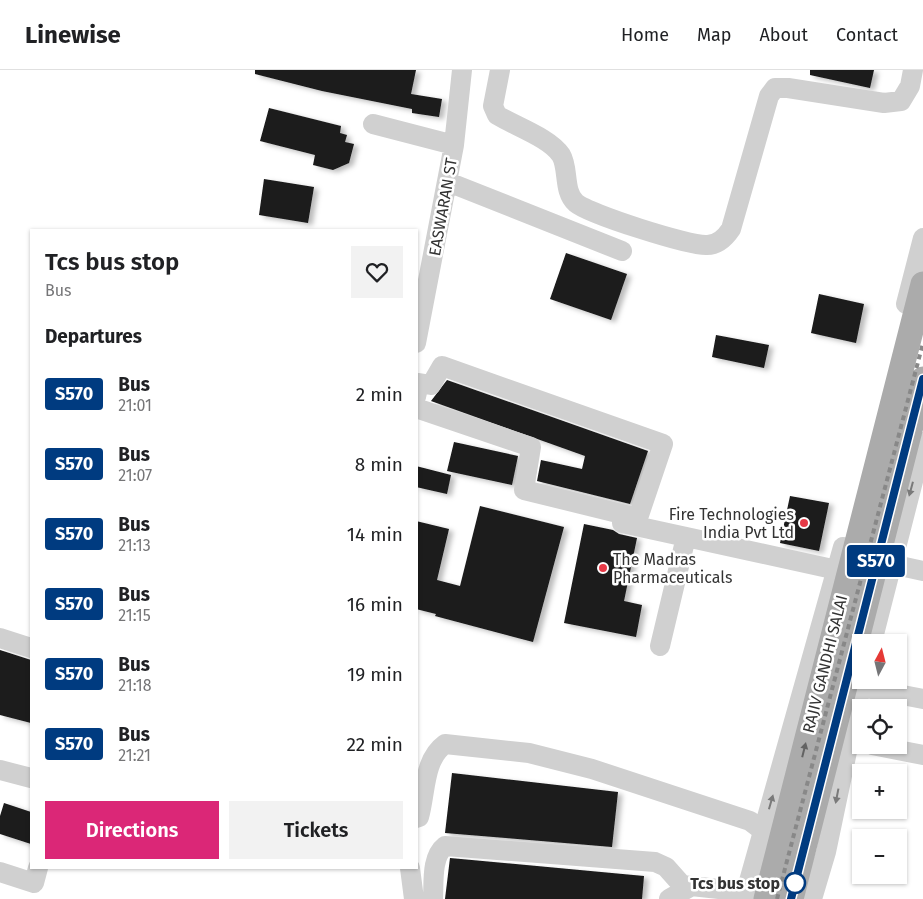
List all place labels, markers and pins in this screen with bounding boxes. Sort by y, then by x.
place label: Fire Technologies India Pvt Ltd [669,505,794,542]
marker: Fire Technologies India Pvt Ltd [798,517,810,529]
place label: The Madras Pharmaceuticals [613,550,733,587]
marker: The Madras Pharmaceuticals [597,562,609,574]
marker: Tcs bus stop [784,872,806,894]
place label: Tcs bus stop [690,874,780,893]

